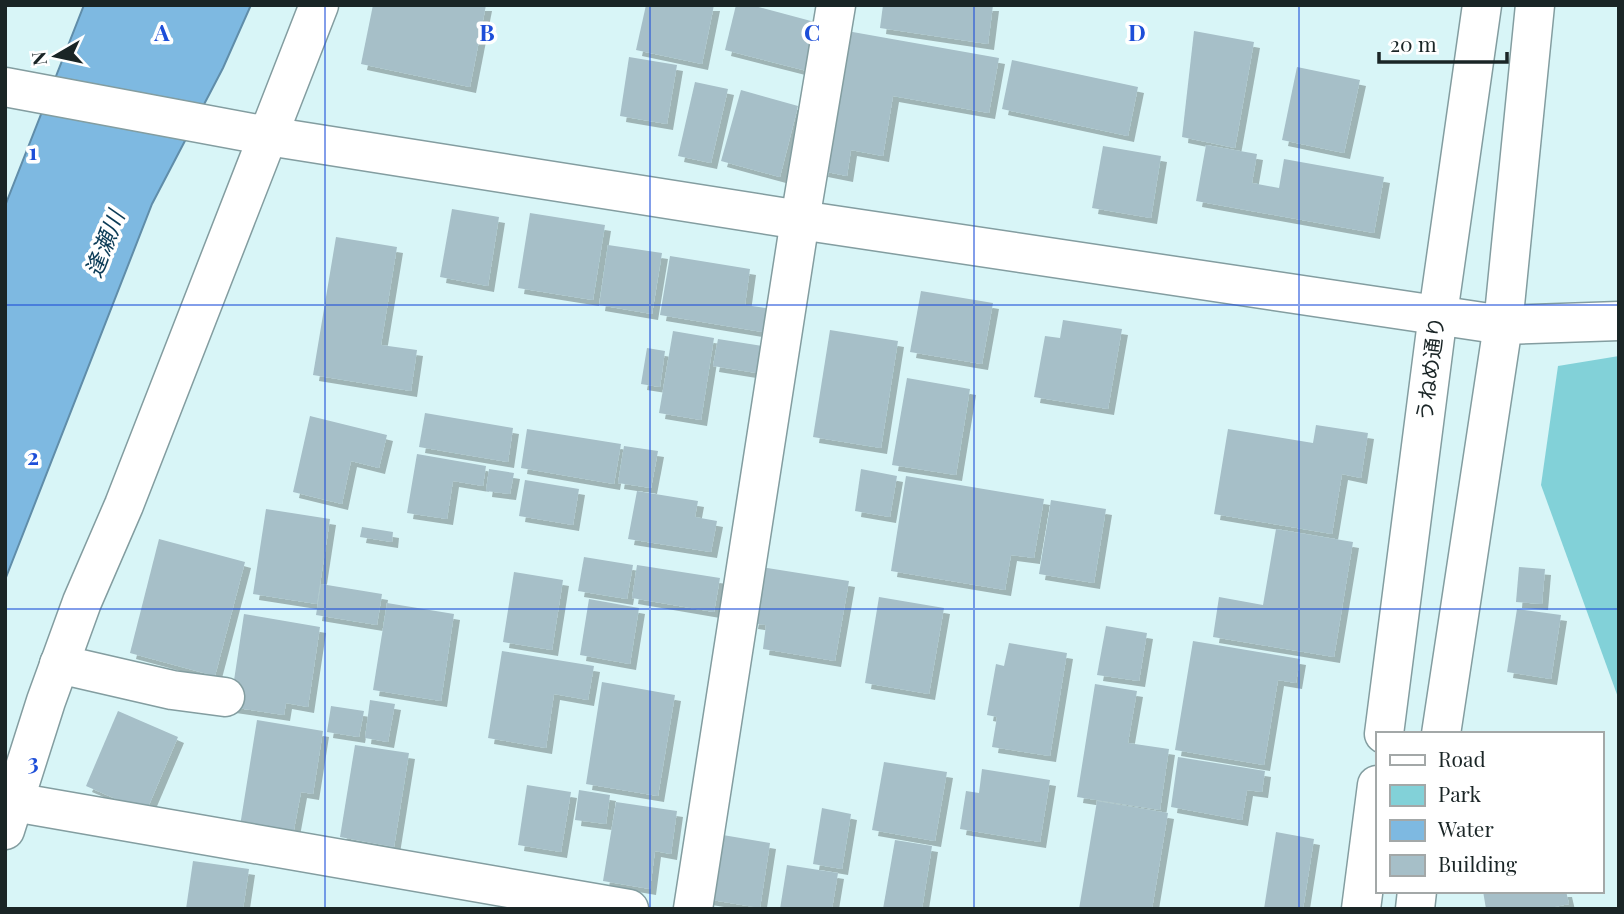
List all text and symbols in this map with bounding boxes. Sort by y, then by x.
text: A [153,16,170,47]
text: B [479,16,495,47]
text: C [804,16,820,47]
text: D [1128,16,1146,47]
north arrow [21,21,91,91]
scale bar [1379,21,1507,65]
text: 20 m [1390,29,1437,57]
text: N [24,50,52,68]
text: 1 [29,135,38,166]
water label: 逢瀬川 [77,203,132,281]
street label: うねめ通り [1409,315,1449,423]
text: 2 [27,440,39,471]
legend [1376,732,1603,893]
text: Road [1438,744,1486,772]
text: 3 [27,745,39,776]
text: Park [1438,779,1482,807]
text: Water [1437,814,1494,842]
text: Building [1438,849,1517,877]

